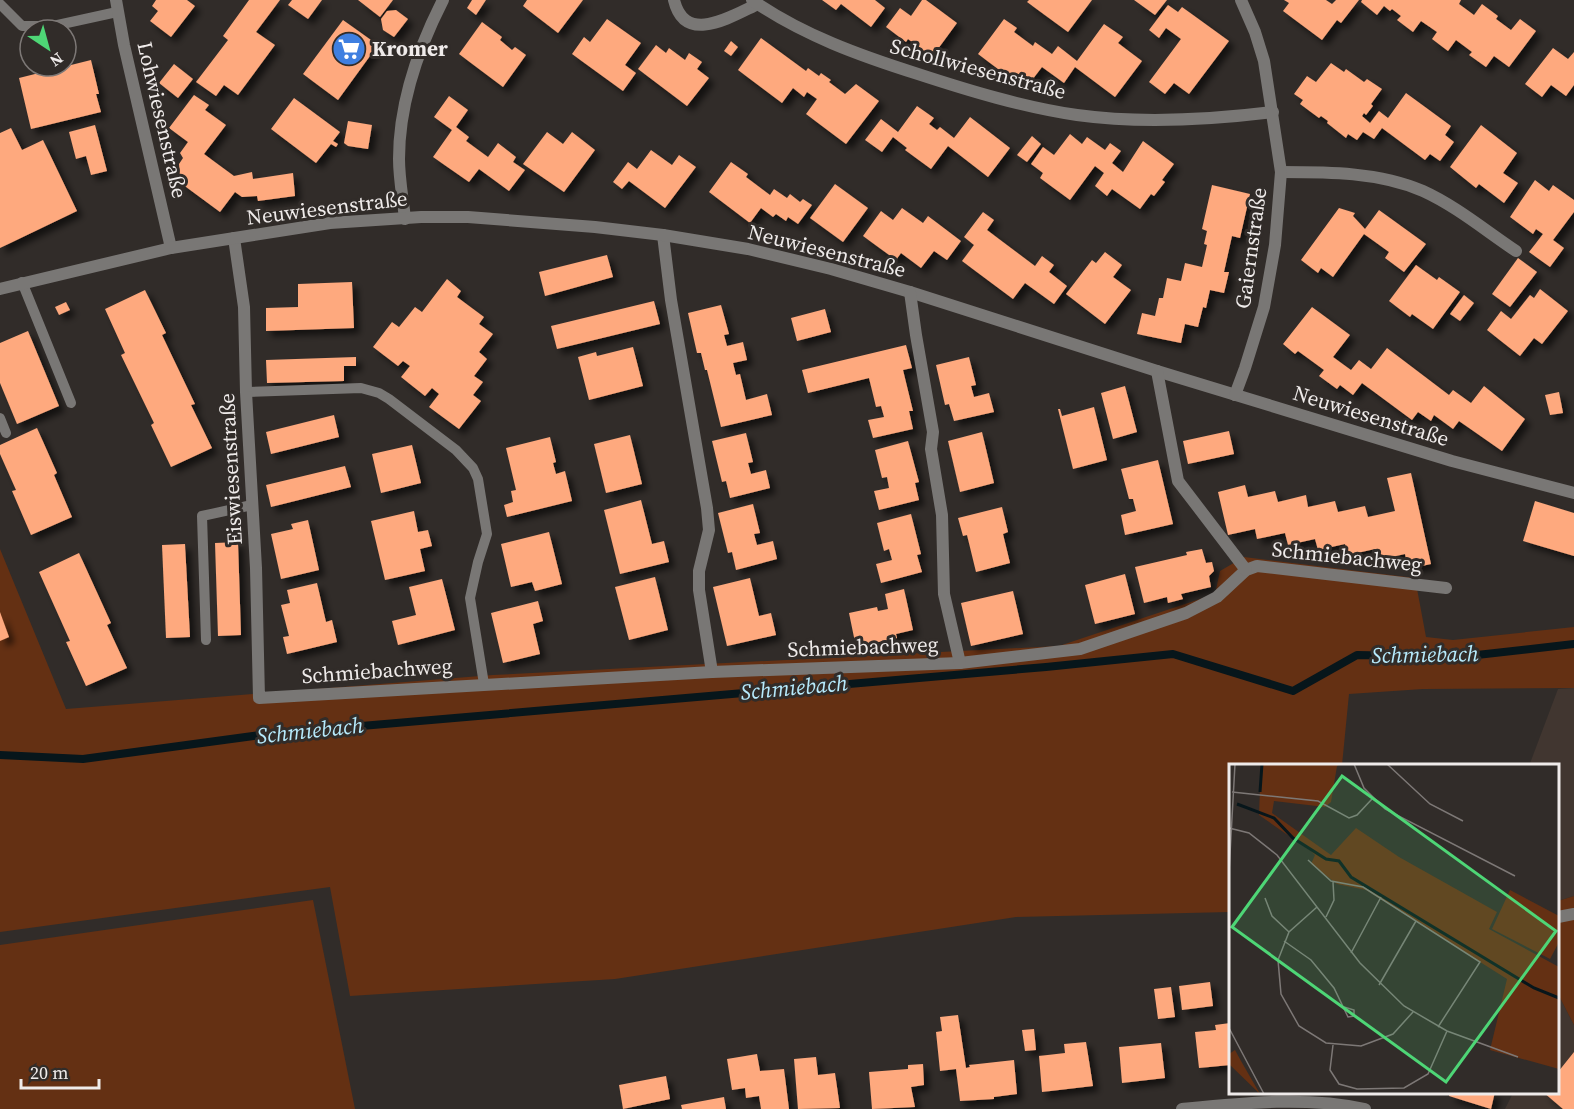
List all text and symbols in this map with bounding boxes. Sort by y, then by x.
north arrow [18,18,78,78]
supermarket icon: Kromer [331,31,367,67]
street label: Schollwiesenstraße [887,31,1069,106]
place label: Kromer [372,34,448,63]
street label: Lohwiesenstraße [130,39,195,201]
text: N [45,48,68,73]
street label: Neuwiesenstraße [245,183,409,232]
street label: Gaiernstraße [1228,185,1273,310]
street label: Neuwiesenstraße [745,217,909,284]
street label: Neuwiesenstraße [1290,378,1453,453]
street label: Eiswiesenstraße [212,392,249,546]
street label: Schmiebachweg [1270,534,1424,579]
street label: Schmiebachweg [787,629,939,664]
water label: Schmiebach [1371,638,1479,670]
street label: Schmiebachweg [301,651,453,690]
water label: Schmiebach [739,667,849,707]
water label: Schmiebach [255,709,365,751]
inset map [1229,764,1559,1094]
scale bar [21,1052,99,1090]
text: 20 m [30,1060,68,1085]

